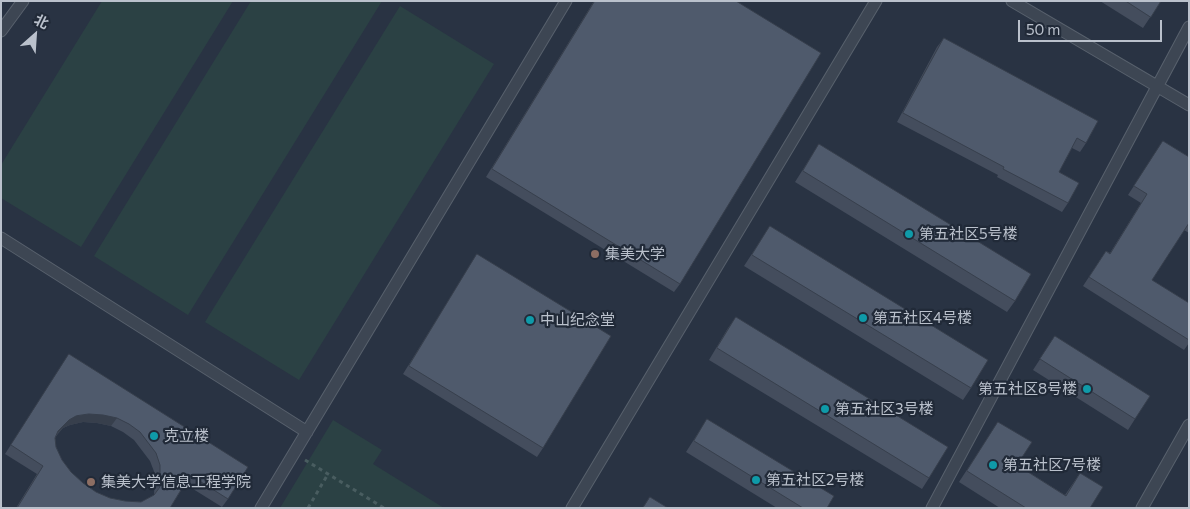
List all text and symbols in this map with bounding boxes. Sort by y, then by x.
north arrow [10,10,60,60]
text: 北 [32,10,52,32]
scale bar [1020,10,1164,42]
text: 50 m [1026,20,1060,38]
place label: 第五社区5号楼 [919,225,1018,243]
marker: 第五社区5号楼 [903,228,915,240]
place label: 集美大学 [605,245,665,263]
marker: 集美大学 [589,248,601,260]
place label: 第五社区4号楼 [873,309,972,327]
place label: 中山纪念堂 [540,311,615,329]
marker: 第五社区4号楼 [857,312,869,324]
marker: 中山纪念堂 [524,314,536,326]
place label: 第五社区8号楼 [978,380,1077,398]
marker: 第五社区8号楼 [1081,383,1093,395]
place label: 第五社区3号楼 [835,400,934,418]
marker: 第五社区3号楼 [819,403,831,415]
place label: 克立楼 [164,427,209,445]
marker: 克立楼 [148,430,160,442]
place label: 第五社区7号楼 [1003,456,1101,474]
marker: 第五社区7号楼 [987,459,999,471]
place label: 第五社区2号楼 [766,471,864,489]
place label: 集美大学信息工程学院 [101,473,251,491]
marker: 第五社区2号楼 [750,474,762,486]
marker: 集美大学信息工程学院 [85,476,97,488]

